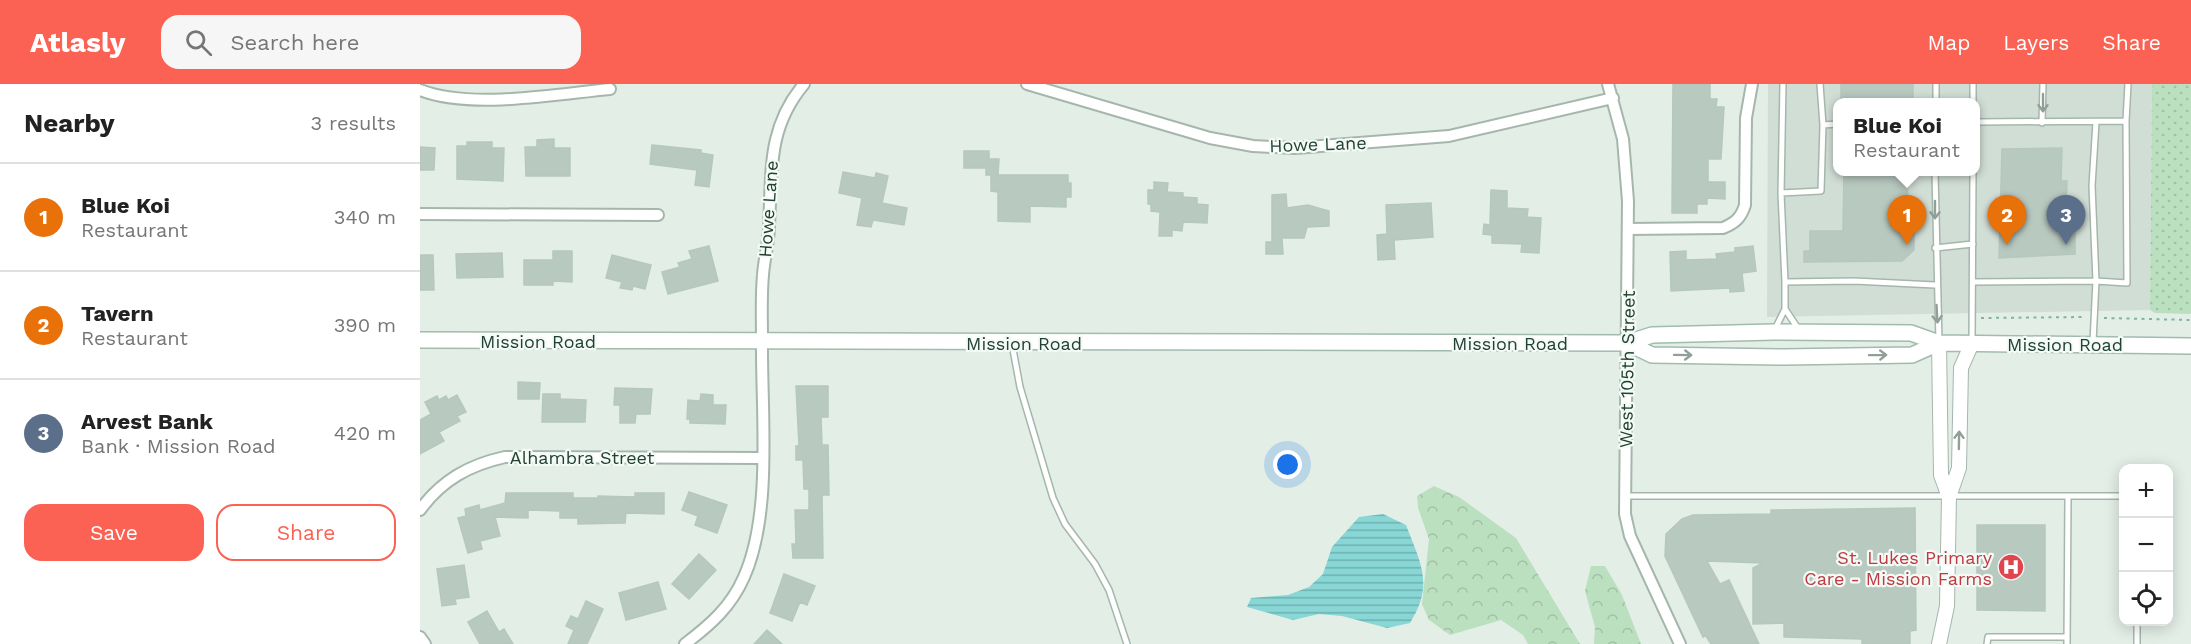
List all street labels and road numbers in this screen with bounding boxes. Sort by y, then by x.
street label: Howe Lane [1269,132,1367,156]
street label: Howe Lane [754,160,782,258]
street label: West 105th Street [1615,290,1639,448]
street label: Mission Road [480,331,596,352]
street label: Mission Road [966,333,1082,354]
street label: Mission Road [1452,333,1568,354]
street label: Mission Road [2007,334,2123,355]
street label: Alhambra Street [510,447,655,468]

